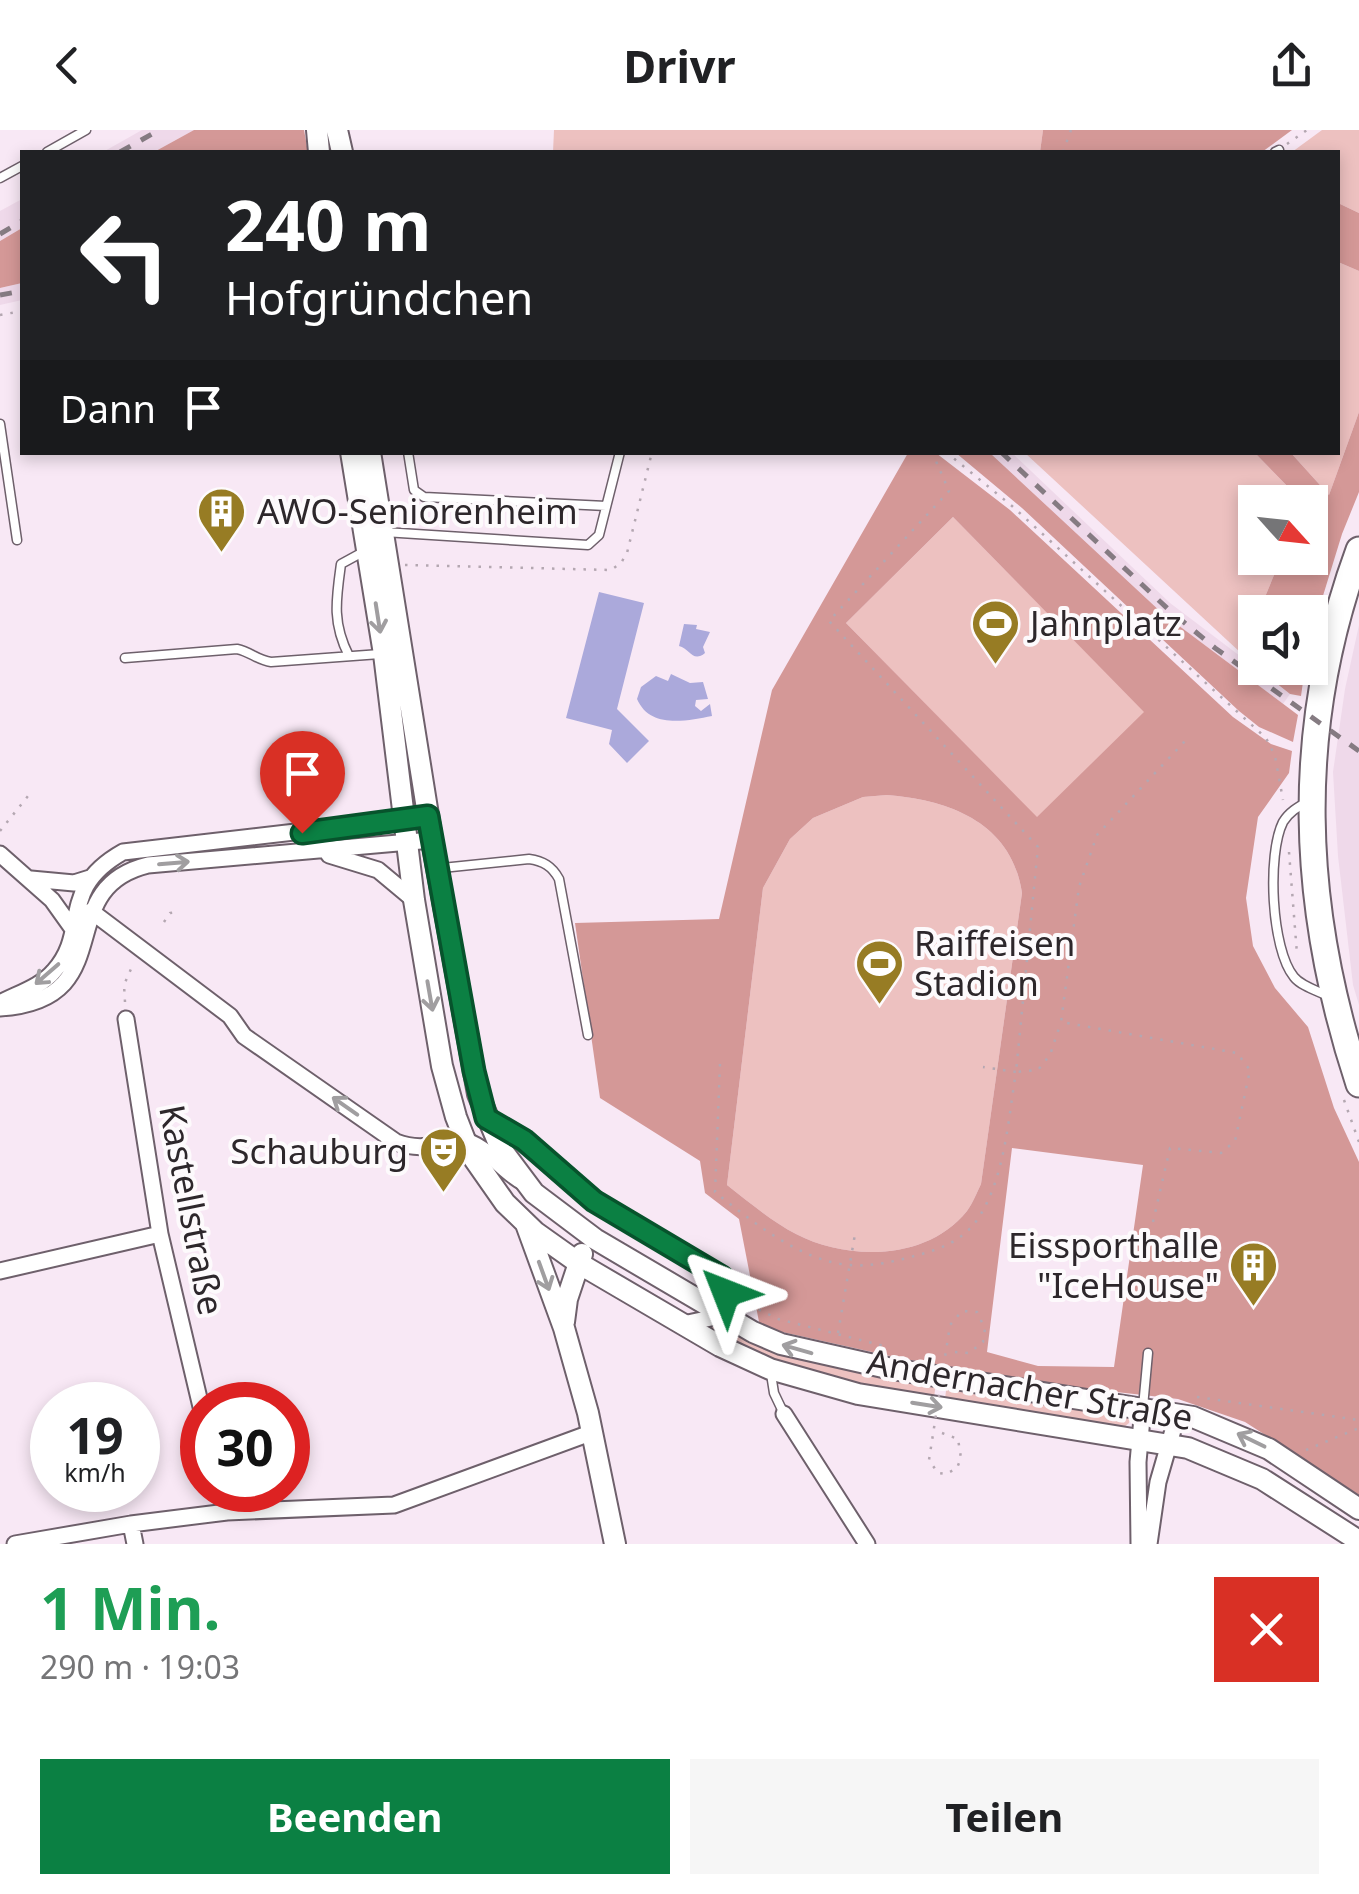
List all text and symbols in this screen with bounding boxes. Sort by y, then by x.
text: Drivr [623,35,736,96]
icon: back [40,38,95,93]
icon: share [1264,38,1319,93]
text: 240 m [225,176,432,272]
icon: left [60,190,190,320]
text: Hofgründchen [225,267,533,328]
icon: arrive [176,380,231,435]
text: Dann [60,382,156,434]
north arrow [1238,485,1328,575]
map controls [1238,485,1328,685]
building icon: AWO-Seniorenheim [196,486,248,554]
place label: AWO-Seniorenheim [257,487,578,534]
button: sound [1238,595,1328,685]
sports icon: Jahnplatz [969,598,1021,666]
place label: Jahnplatz [1027,599,1182,646]
one-way arrow [369,601,388,633]
pin [260,731,345,834]
icon: arrive [275,746,330,801]
one-way arrow [157,853,189,872]
place label: Raiffeisen Stadion [914,919,1075,1006]
sports icon: Raiffeisen Stadion [853,938,905,1006]
one-way arrow [35,963,60,986]
one-way arrow [421,979,440,1012]
one-way arrow [332,1096,360,1117]
street label: Kastellstraße [149,1101,236,1319]
theatre icon: Schauburg [417,1126,469,1194]
place label: Schauburg [230,1127,408,1174]
place label: Eissporthalle "IceHouse" [1008,1221,1219,1308]
building icon: Eissporthalle "IceHouse" [1228,1240,1280,1308]
position arrow [674,1241,778,1345]
one-way arrow [536,1260,554,1291]
street label: Andernacher Straße [864,1337,1197,1440]
one-way arrow [782,1339,813,1357]
speed limit sign: 30 [180,1382,310,1512]
one-way arrow [910,1397,943,1415]
text: 19 [66,1401,124,1469]
one-way arrow [1237,1430,1266,1449]
text: km/h [64,1455,126,1489]
text: 1 Min. [40,1566,220,1648]
button: close [1214,1577,1319,1682]
text: 290 m · 19:03 [40,1645,240,1688]
button: Beenden [40,1759,670,1874]
button: Teilen [690,1759,1319,1874]

